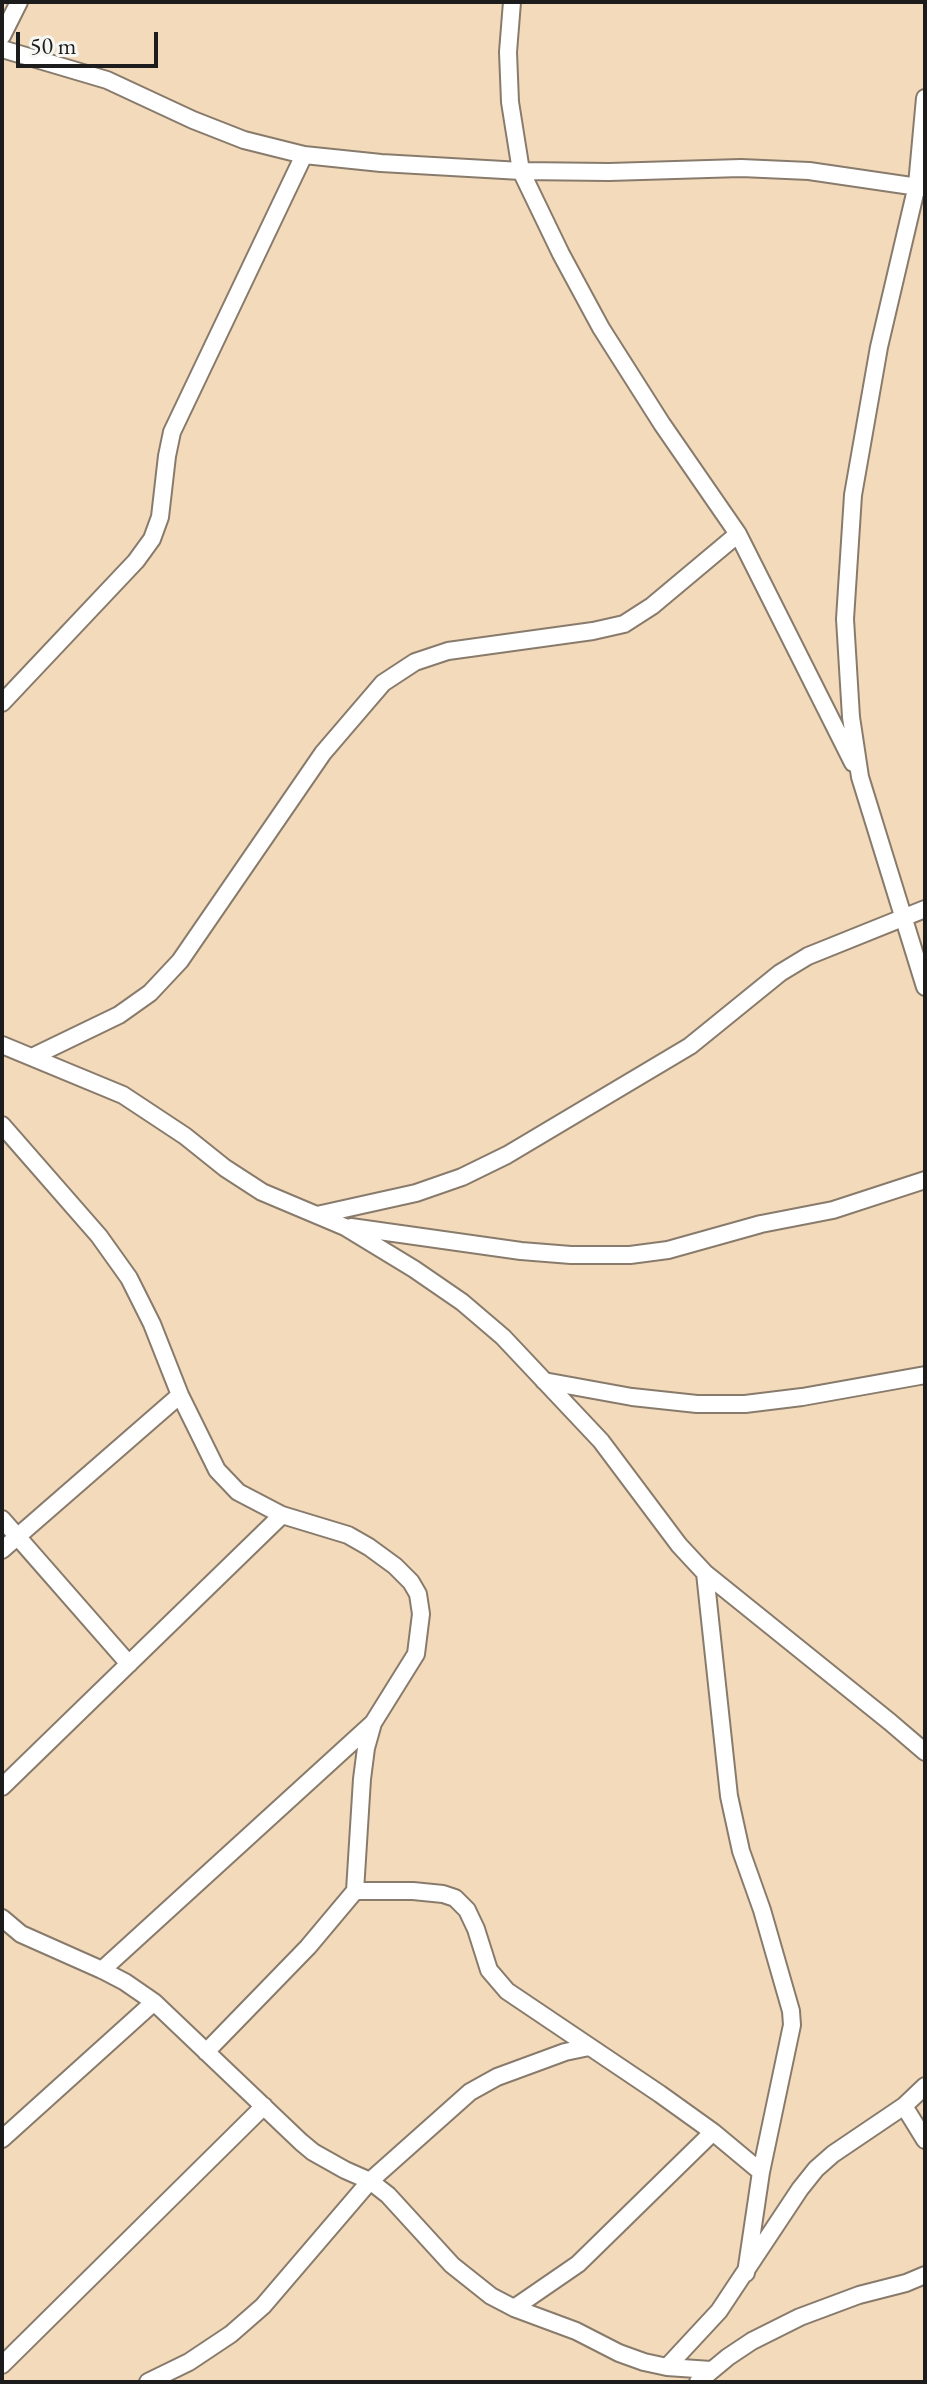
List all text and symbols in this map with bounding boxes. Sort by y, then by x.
scale bar [20,16,162,66]
text: 50 m [30,30,77,61]

